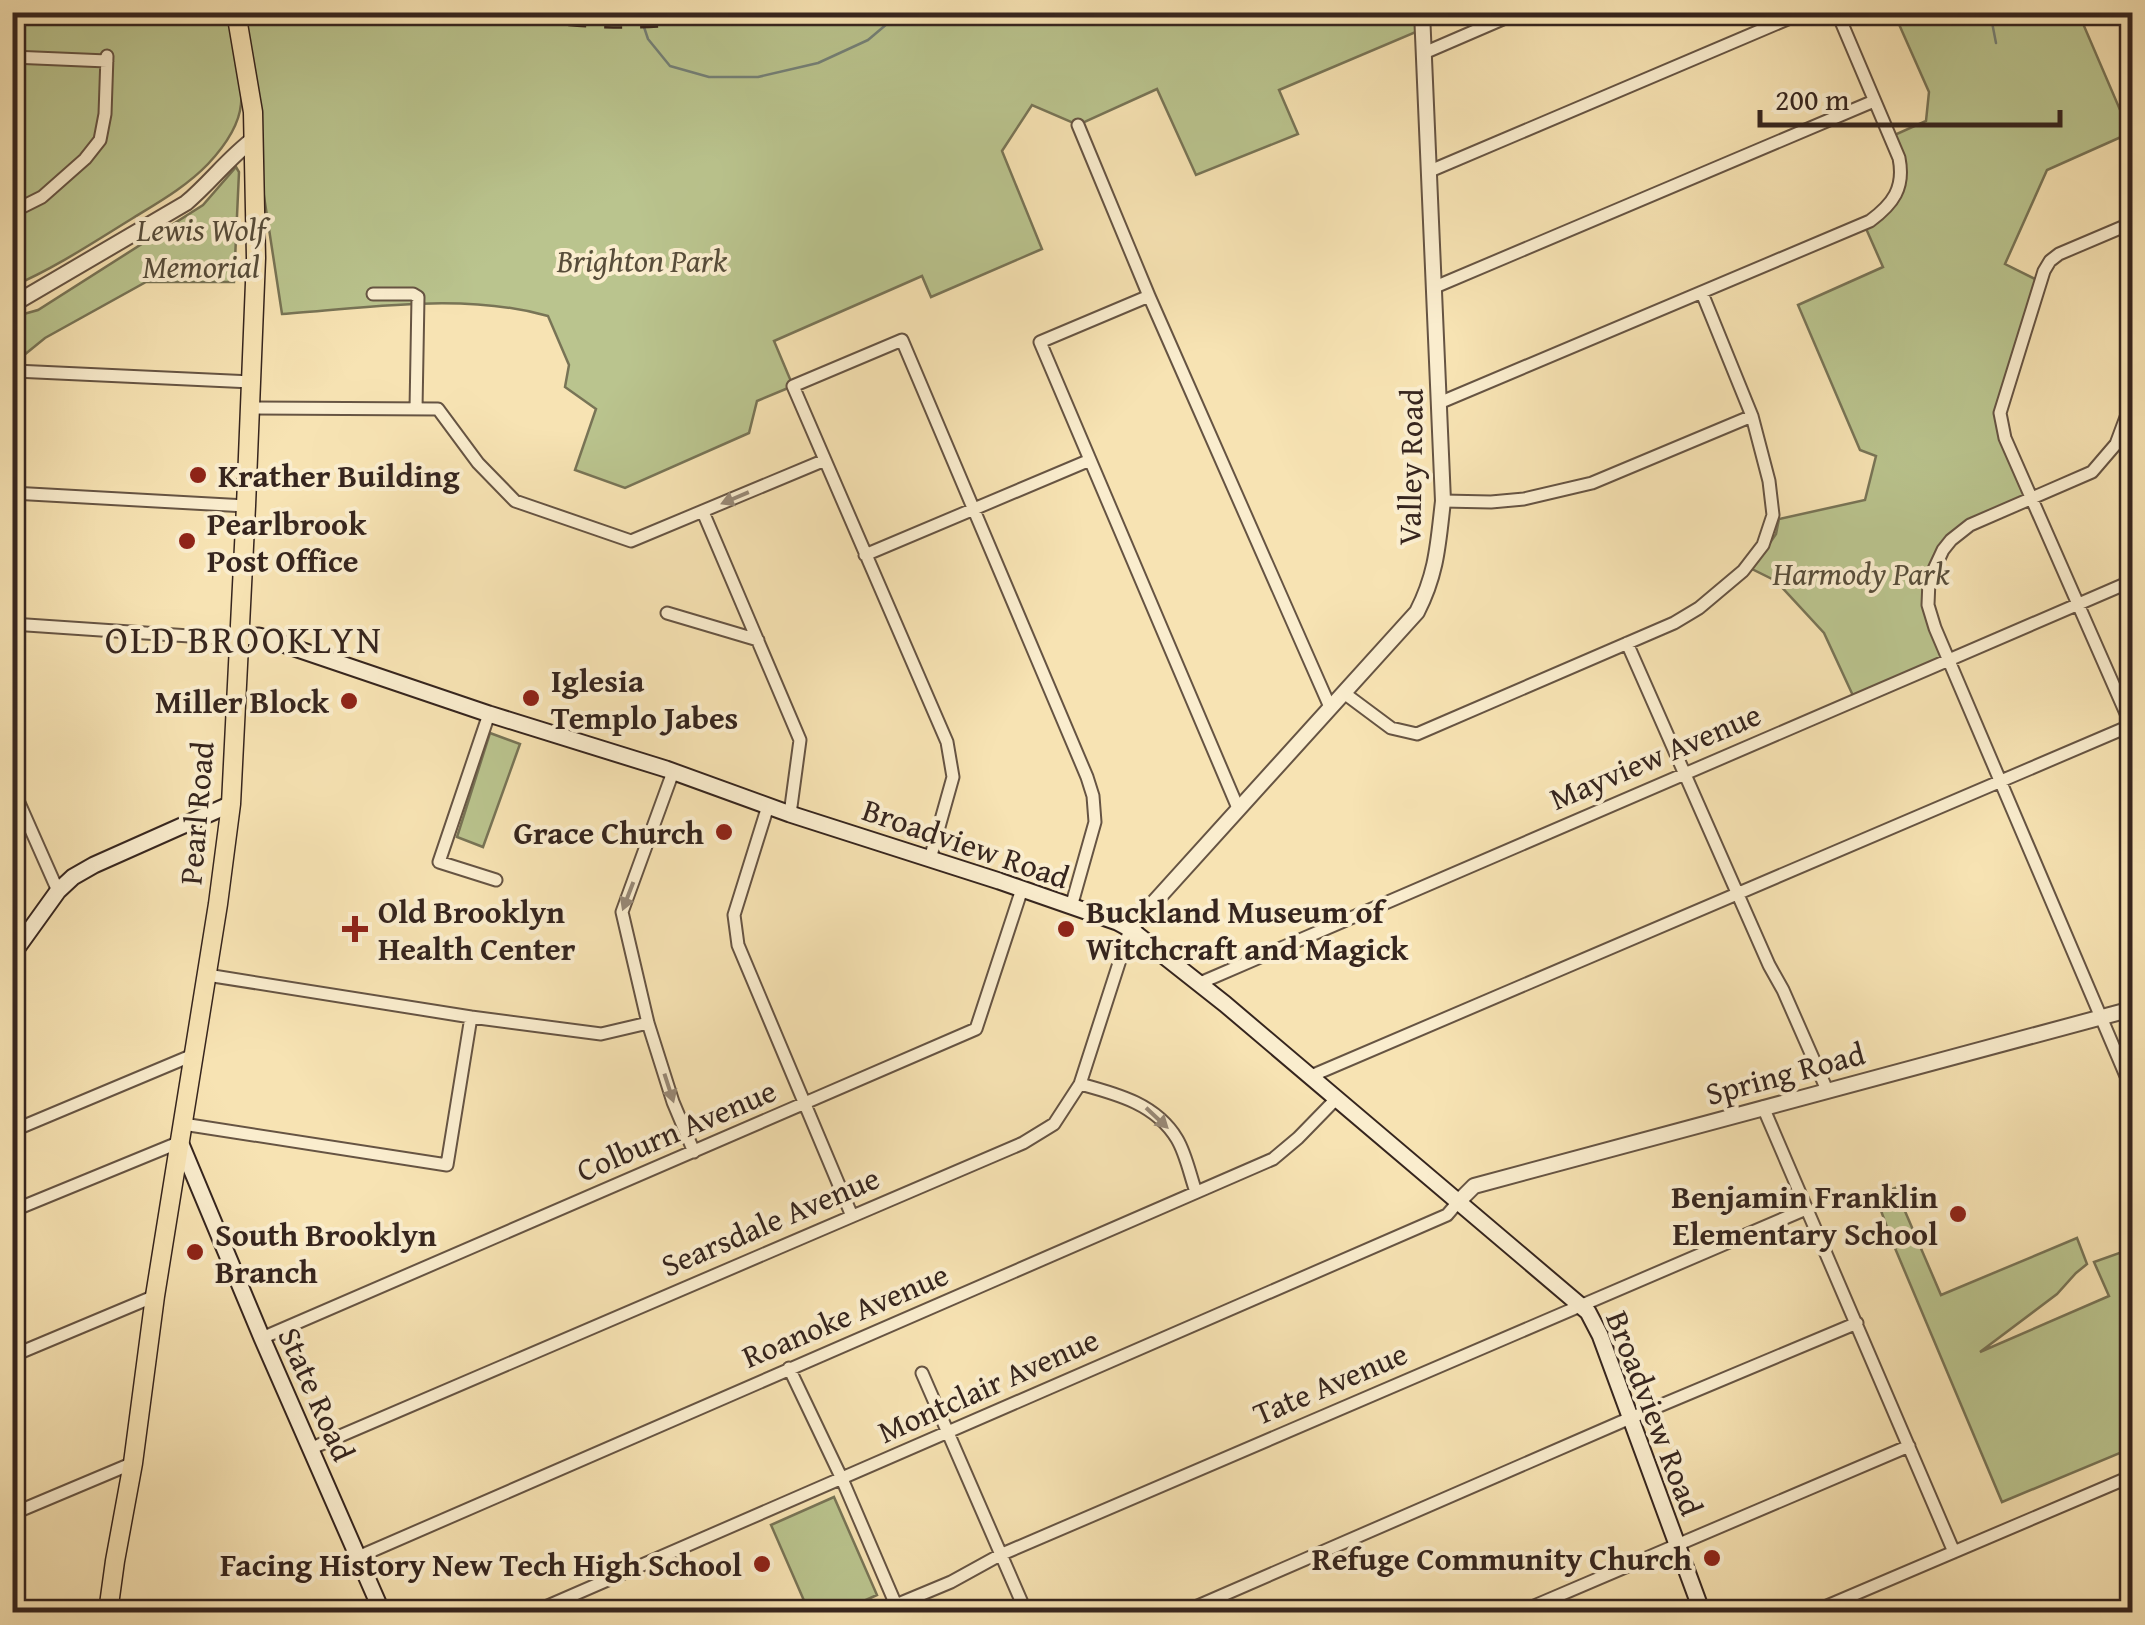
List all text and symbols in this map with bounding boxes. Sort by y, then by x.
scale bar [1760,65,2060,127]
text: 200 m [1775,77,1850,121]
park label: Lewis Wolf Memorial [135,206,271,290]
park label: Brighton Park [556,237,728,284]
street label: Valley Road [1385,388,1435,546]
place label: Krather Building [218,452,460,499]
marker: Krather Building [187,464,209,486]
one-way arrow [720,491,750,507]
place label: Pearlbrook Post Office [207,500,367,584]
marker: Pearlbrook Post Office [176,530,198,552]
park label: Harmody Park [1772,550,1950,597]
district label: OLD BROOKLYN [105,611,383,667]
place label: Iglesia Templo Jabes [551,657,738,741]
place label: Miller Block [155,678,330,725]
marker: Iglesia Templo Jabes [520,687,542,709]
marker: Miller Block [338,690,360,712]
street label: Mayview Avenue [1542,690,1768,822]
street label: Pearl Road [166,739,226,887]
street label: Broadview Road [856,786,1076,900]
place label: Grace Church [513,809,704,856]
marker: Grace Church [713,821,735,843]
one-way arrow [620,882,635,912]
place label: Old Brooklyn Health Center [378,888,576,972]
place label: Buckland Museum of Witchcraft and Magick [1086,888,1409,972]
marker: Old Brooklyn Health Center [342,916,368,942]
marker: Buckland Museum of Witchcraft and Magick [1055,918,1077,940]
street label: Spring Road [1700,1029,1870,1117]
street label: Colburn Avenue [569,1067,783,1193]
one-way arrow [662,1073,677,1104]
one-way arrow [1145,1106,1169,1129]
street label: Searsdale Avenue [653,1154,887,1288]
place label: Benjamin Franklin Elementary School [1671,1173,1938,1257]
marker: Benjamin Franklin Elementary School [1947,1203,1969,1225]
place label: South Brooklyn Branch [215,1211,437,1295]
marker: South Brooklyn Branch [184,1241,206,1263]
street label: Roanoke Avenue [734,1250,956,1380]
street label: Broadview Road [1594,1304,1716,1522]
street label: Montclair Avenue [870,1315,1106,1455]
street label: State Road [267,1319,367,1469]
street label: Tate Avenue [1246,1329,1414,1437]
place label: Refuge Community Church [1312,1535,1692,1582]
place label: Facing History New Tech High School [220,1541,742,1588]
marker: Refuge Community Church [1701,1547,1723,1569]
marker: Facing History New Tech High School [751,1553,773,1575]

